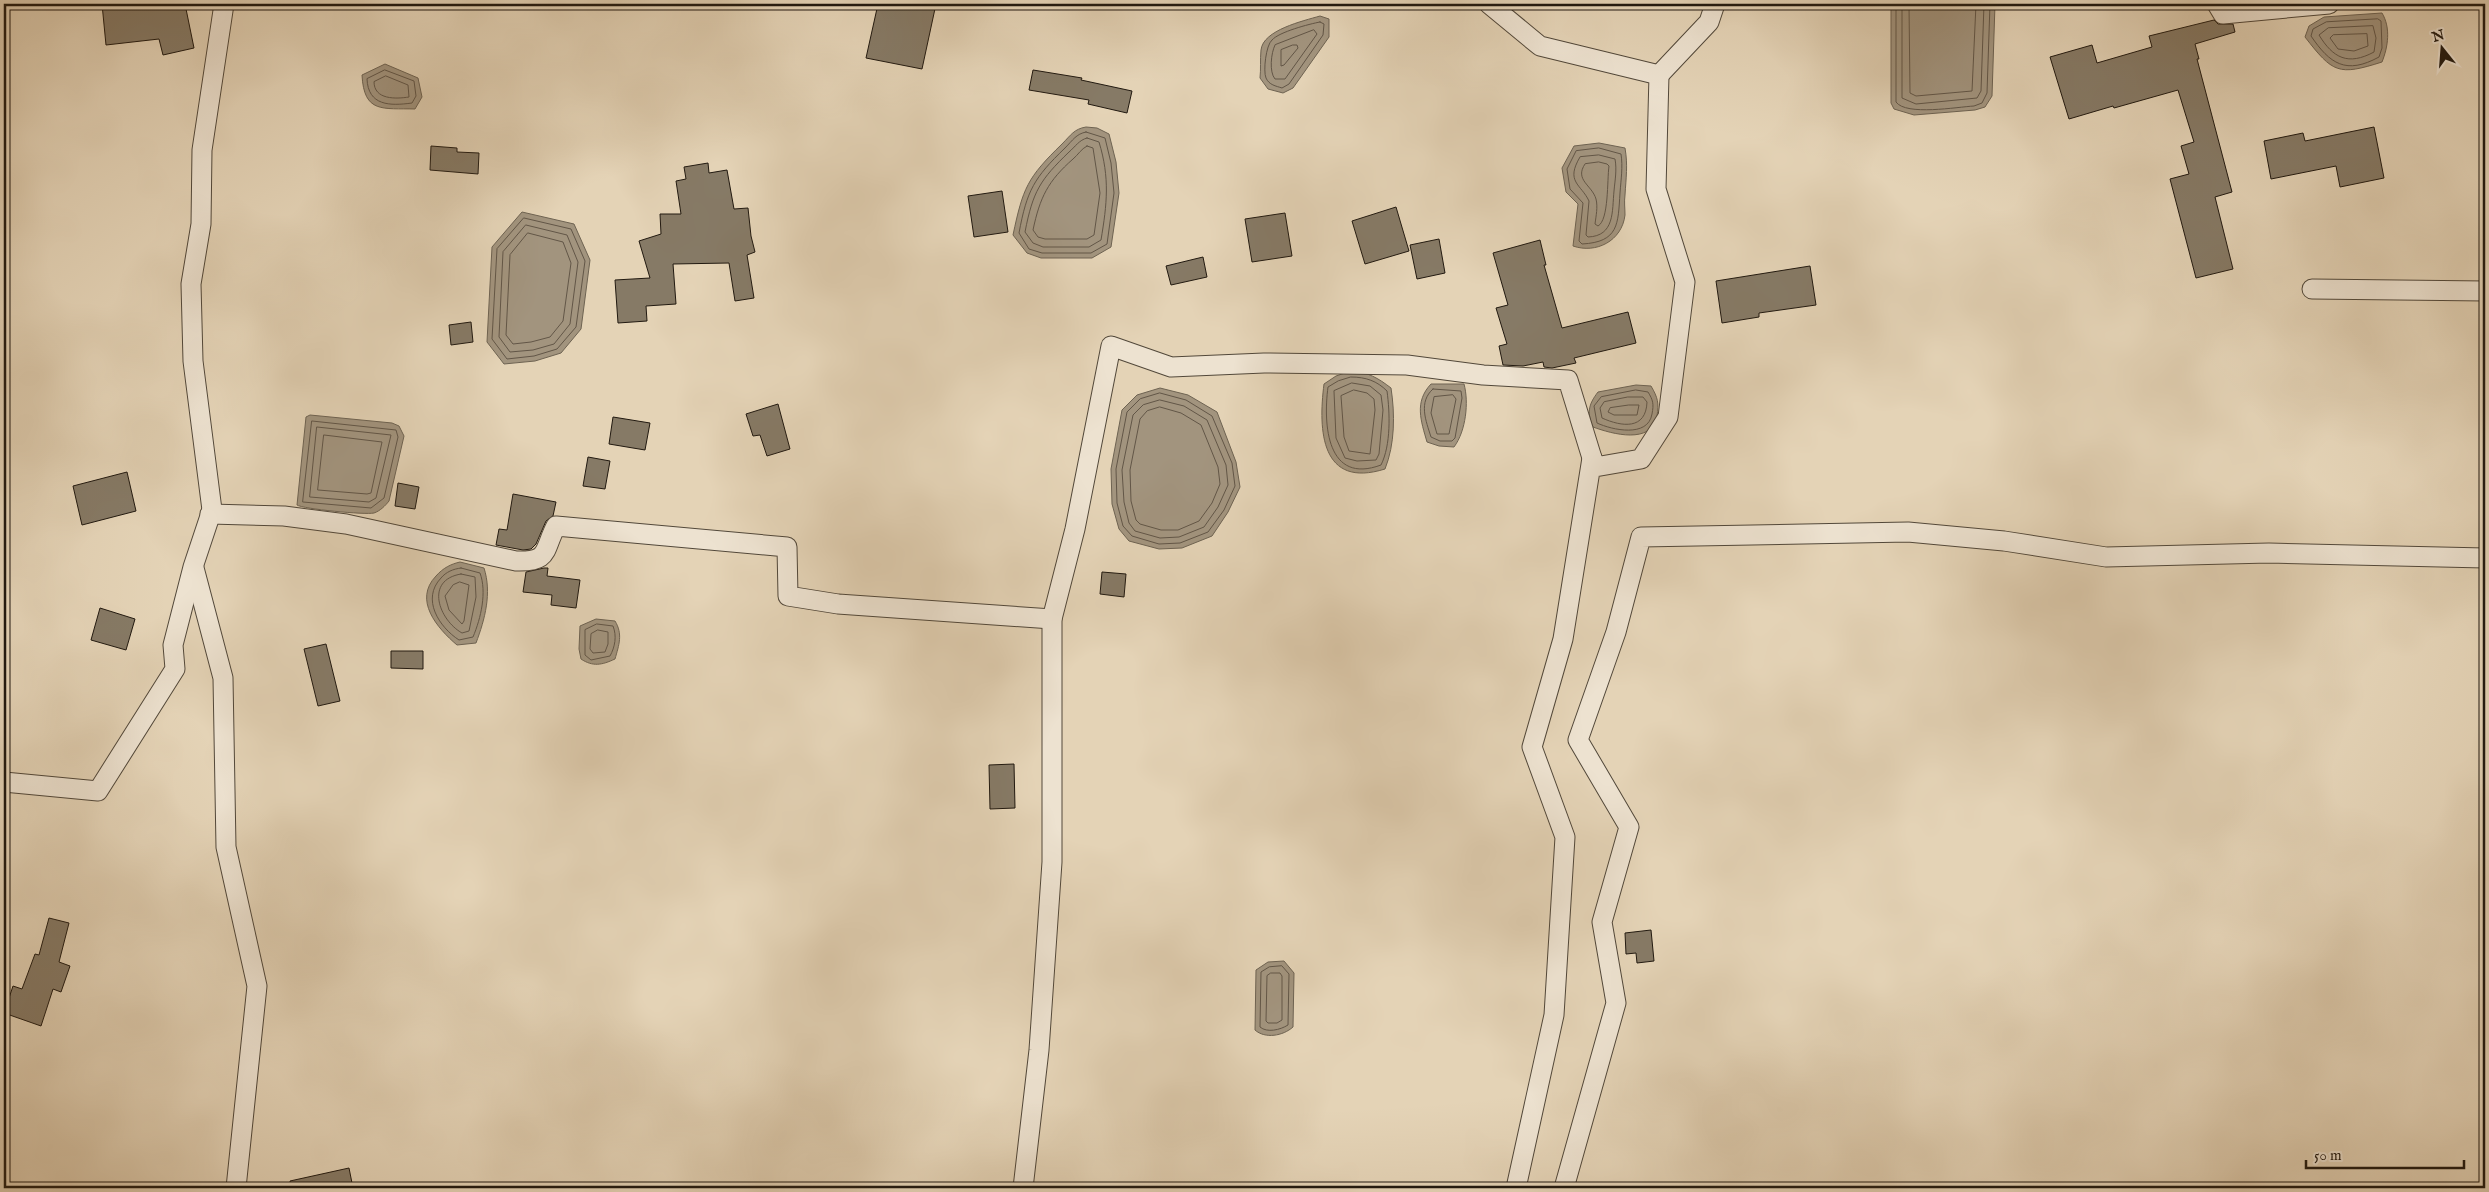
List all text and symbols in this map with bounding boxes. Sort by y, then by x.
north arrow [2416,22,2466,72]
text: N [2429,26,2447,47]
scale bar [2306,1137,2464,1169]
text: 50 m [2314,1146,2342,1165]

